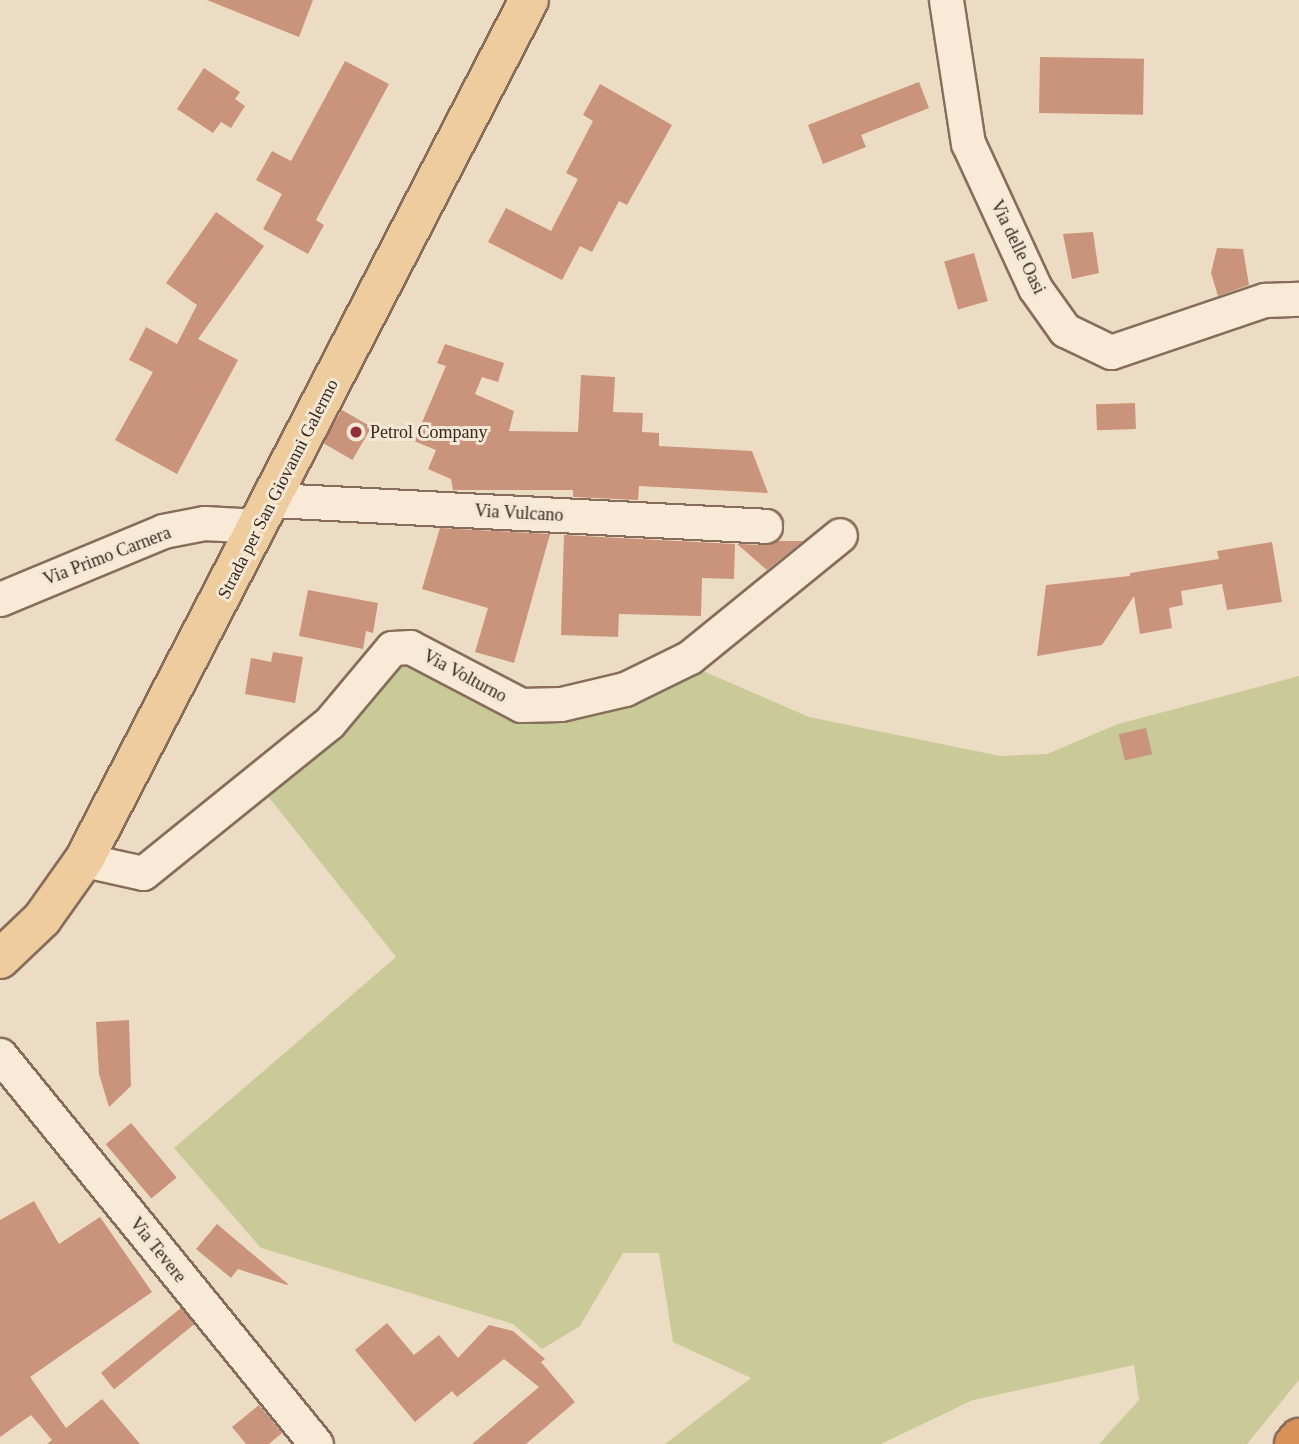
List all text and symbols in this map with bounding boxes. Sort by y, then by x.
street label: Via delle Oasi [986,196,1050,298]
street label: Strada per San Giovanni Galermo [213,375,343,603]
place label: Petrol Company [370,421,487,443]
marker: Petrol Company [348,424,364,440]
street label: Via Vulcano [474,500,564,526]
street label: Via Primo Carnera [40,522,174,590]
street label: Via Volturno [419,645,511,707]
street label: Via Tevere [125,1213,191,1287]

